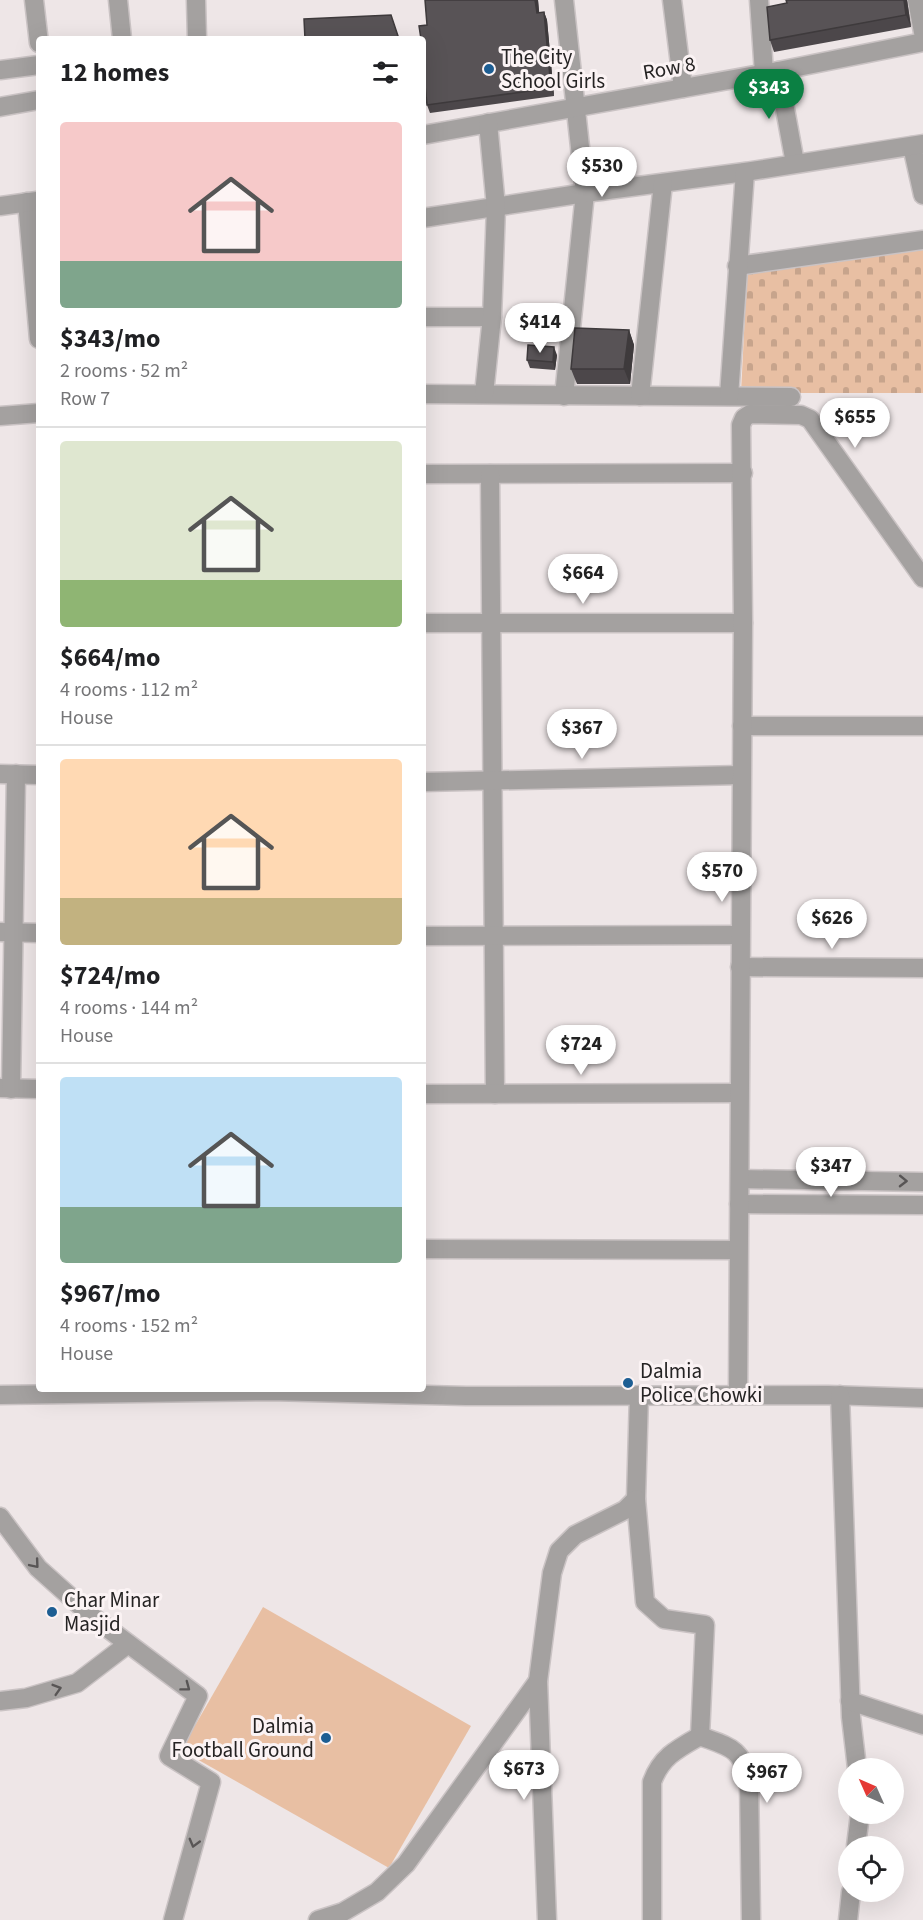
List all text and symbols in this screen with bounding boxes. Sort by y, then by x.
place label: The City School Girls [501,42,605,96]
street label: Row 8 [640,49,698,87]
text: 12 homes [60,54,169,91]
icon: filters [369,56,402,89]
marker: The City School Girls [482,62,496,76]
pin: $343 [733,69,805,120]
text: $343 [748,74,790,102]
pin: $530 [566,147,638,198]
text: $530 [581,152,623,180]
icon: home [177,161,285,269]
pin: $414 [504,303,576,354]
text: $414 [519,308,561,336]
text: $343/mo [60,320,160,357]
text: 2 rooms · 52 m² [60,357,188,385]
text: Row 7 [60,385,110,413]
pin: $655 [819,398,891,449]
text: $655 [834,403,876,431]
icon: home [177,480,285,588]
pin: $664 [547,554,619,605]
text: $664 [562,559,604,587]
text: $664/mo [60,639,160,676]
text: 4 rooms · 112 m² [60,676,198,704]
text: House [60,704,113,732]
pin: $367 [546,709,618,760]
text: $367 [561,714,603,742]
icon: home [177,798,285,906]
pin: $570 [686,852,758,903]
text: $570 [701,857,743,885]
pin: $626 [796,899,868,950]
text: $626 [811,904,853,932]
text: $724/mo [60,957,160,994]
text: 4 rooms · 144 m² [60,994,198,1022]
text: House [60,1022,113,1050]
pin: $724 [545,1025,617,1076]
text: $724 [560,1030,602,1058]
icon: home [177,1116,285,1224]
pin: $347 [795,1147,867,1198]
text: $347 [810,1152,852,1180]
one-way arrow [899,1175,908,1188]
text: $967/mo [60,1275,160,1312]
text: 4 rooms · 152 m² [60,1312,198,1340]
text: House [60,1340,113,1368]
place label: Dalmia Police Chowki [640,1356,762,1410]
marker: Dalmia Police Chowki [621,1376,635,1390]
one-way arrow [28,1557,39,1568]
place label: Char Minar Masjid [64,1585,160,1639]
marker: Char Minar Masjid [45,1605,59,1619]
one-way arrow [179,1680,190,1691]
one-way arrow [51,1684,62,1696]
place label: Dalmia Football Ground [172,1711,314,1765]
marker: Dalmia Football Ground [319,1731,333,1745]
pin: $673 [488,1750,560,1801]
pin: $967 [731,1753,803,1804]
text: $673 [503,1755,545,1783]
text: $967 [746,1758,788,1786]
north arrow [838,1758,904,1824]
map controls [838,1758,904,1902]
button: locate [838,1836,904,1902]
one-way arrow [189,1838,201,1848]

